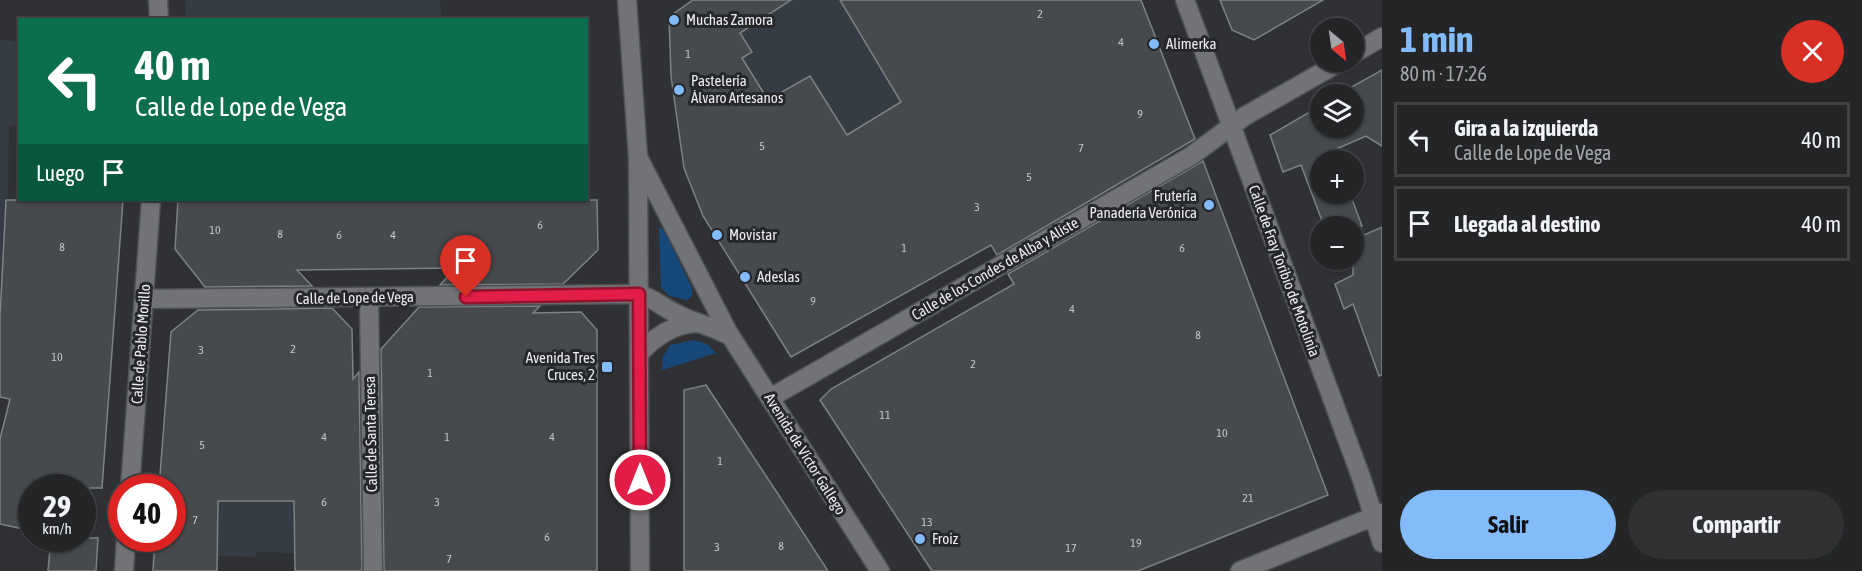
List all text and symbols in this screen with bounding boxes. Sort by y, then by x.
house number: 2 [1037,7,1043,21]
place label: Muchas Zamora [686,11,773,28]
marker: Muchas Zamora [667,13,681,27]
north arrow [1310,18,1364,72]
map controls [1310,18,1364,270]
text: 1 min [1400,18,1474,60]
button: close [1781,20,1844,83]
house number: 4 [1118,35,1124,49]
place label: Alimerka [1166,35,1216,52]
marker: Alimerka [1147,37,1161,51]
text: 40 m [135,41,210,89]
icon: left [36,42,114,120]
house number: 1 [685,47,691,61]
text: 80 m · 17:26 [1400,62,1487,85]
place label: Pastelería Álvaro Artesanos [691,72,783,106]
marker: Pastelería Álvaro Artesanos [672,83,686,97]
button: layers [1310,84,1364,138]
text: Calle de Lope de Vega [135,91,347,122]
house number: 9 [1137,107,1143,121]
text: Gira a la izquierda [1454,115,1598,141]
icon: left [1403,123,1436,156]
text: 40 m [1801,127,1841,153]
house number: 5 [759,139,765,153]
house number: 7 [1078,141,1084,155]
text: Calle de Lope de Vega [1454,141,1611,164]
button: + [1310,150,1364,204]
icon: arrive [97,156,130,189]
text: Luego [36,160,85,186]
house number: 5 [1026,170,1032,184]
street label: Calle de Fray Toribio de Motolinia [1246,183,1323,359]
place label: Frutería Panadería Verónica [1089,187,1197,221]
marker: Frutería Panadería Verónica [1202,198,1216,212]
house number: 3 [974,200,980,214]
icon: arrive [1403,207,1436,240]
text: Llegada al destino [1454,211,1601,237]
text: 40 m [1801,211,1841,237]
street label: Calle de los Condes de Alba y Aliste [908,214,1081,323]
button: − [1310,216,1364,270]
house number: 6 [537,218,543,232]
house number: 10 [209,223,221,237]
place label: Movistar [729,226,777,243]
house number: 8 [277,227,283,241]
house number: 6 [336,228,342,242]
house number: 4 [390,228,396,242]
marker: Movistar [710,228,724,242]
pin [440,235,491,297]
house number: 8 [59,240,65,254]
house number: 1 [901,241,907,255]
house number: 6 [1179,241,1185,255]
icon: arrive [449,244,482,277]
place label: Adeslas [757,268,800,285]
marker: Adeslas [738,270,752,284]
street label: Calle de Pablo Morillo [128,283,153,405]
street label: Calle de Lope de Vega [296,288,414,307]
house number: 9 [810,294,816,308]
house number: 4 [1069,302,1075,316]
house number: 8 [1195,328,1201,342]
house number: 2 [290,342,296,356]
house number: 3 [198,343,204,357]
place label: Avenida Tres Cruces, 2 [526,349,595,383]
house number: 10 [51,350,63,364]
house number: 2 [970,357,976,371]
marker: Avenida Tres Cruces, 2 [600,360,614,374]
house number: 1 [427,366,433,380]
street label: Calle de Santa Teresa [361,376,380,492]
street label: Avenida de Víctor Gallego [761,390,850,518]
house number: 11 [879,408,891,422]
house number: 10 [1216,426,1228,440]
house number: 4 [321,430,327,444]
house number: 1 [444,430,450,444]
house number: 4 [549,430,555,444]
house number: 5 [199,438,205,452]
position arrow [608,448,672,512]
house number: 1 [717,454,723,468]
speed limit sign: 40 [108,474,186,552]
text: 29 [43,489,71,523]
button: Salir [1400,490,1616,559]
button: Compartir [1628,490,1844,559]
house number: 21 [1242,491,1254,505]
house number: 6 [321,495,327,509]
house number: 3 [434,495,440,509]
house number: 7 [192,513,198,527]
house number: 13 [921,515,933,529]
text: km/h [42,520,72,537]
house number: 6 [544,530,550,544]
place label: Froiz [932,530,959,547]
marker: Froiz [913,532,927,546]
house number: 19 [1130,536,1142,550]
house number: 8 [778,539,784,553]
house number: 3 [714,540,720,554]
house number: 17 [1065,541,1077,555]
house number: 7 [446,552,452,566]

